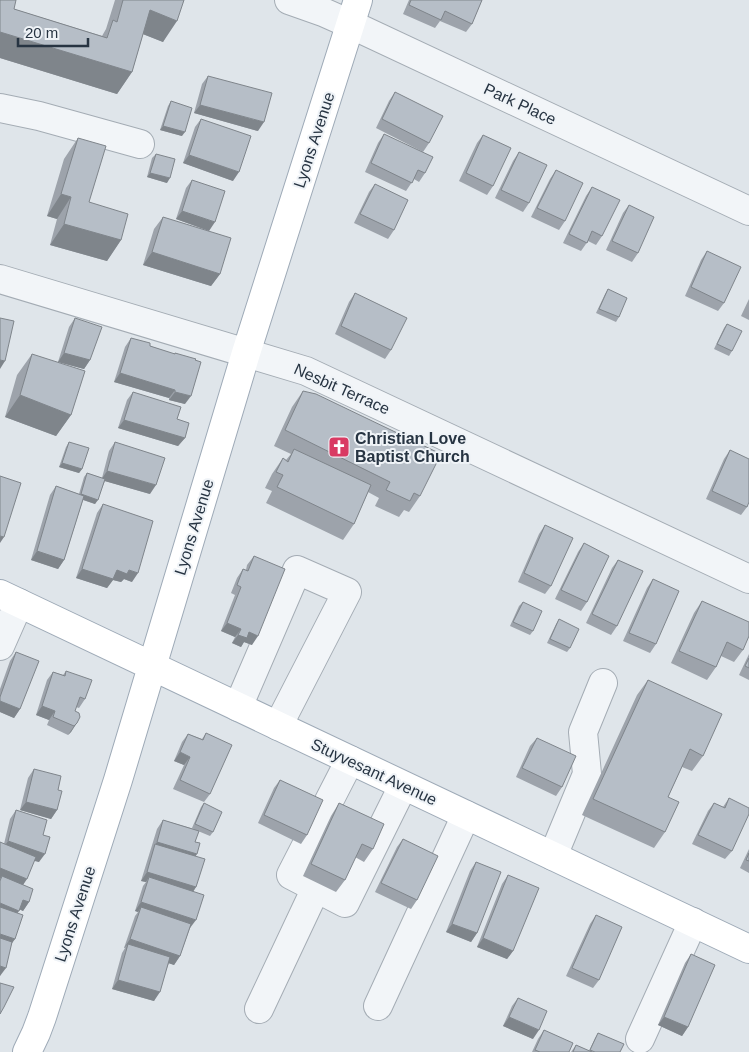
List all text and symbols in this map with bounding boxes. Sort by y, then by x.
scale bar [18,15,88,47]
text: 20 m [25,24,58,41]
street label: Park Place [481,80,559,128]
street label: Lyons Avenue [291,90,338,190]
street label: Nesbit Terrace [292,360,393,418]
place label: Christian Love Baptist Church [355,430,470,465]
church icon: Christian Love Baptist Church [327,435,351,459]
street label: Lyons Avenue [171,477,217,577]
street label: Stuyvesant Avenue [308,735,440,809]
street label: Lyons Avenue [52,864,99,964]

